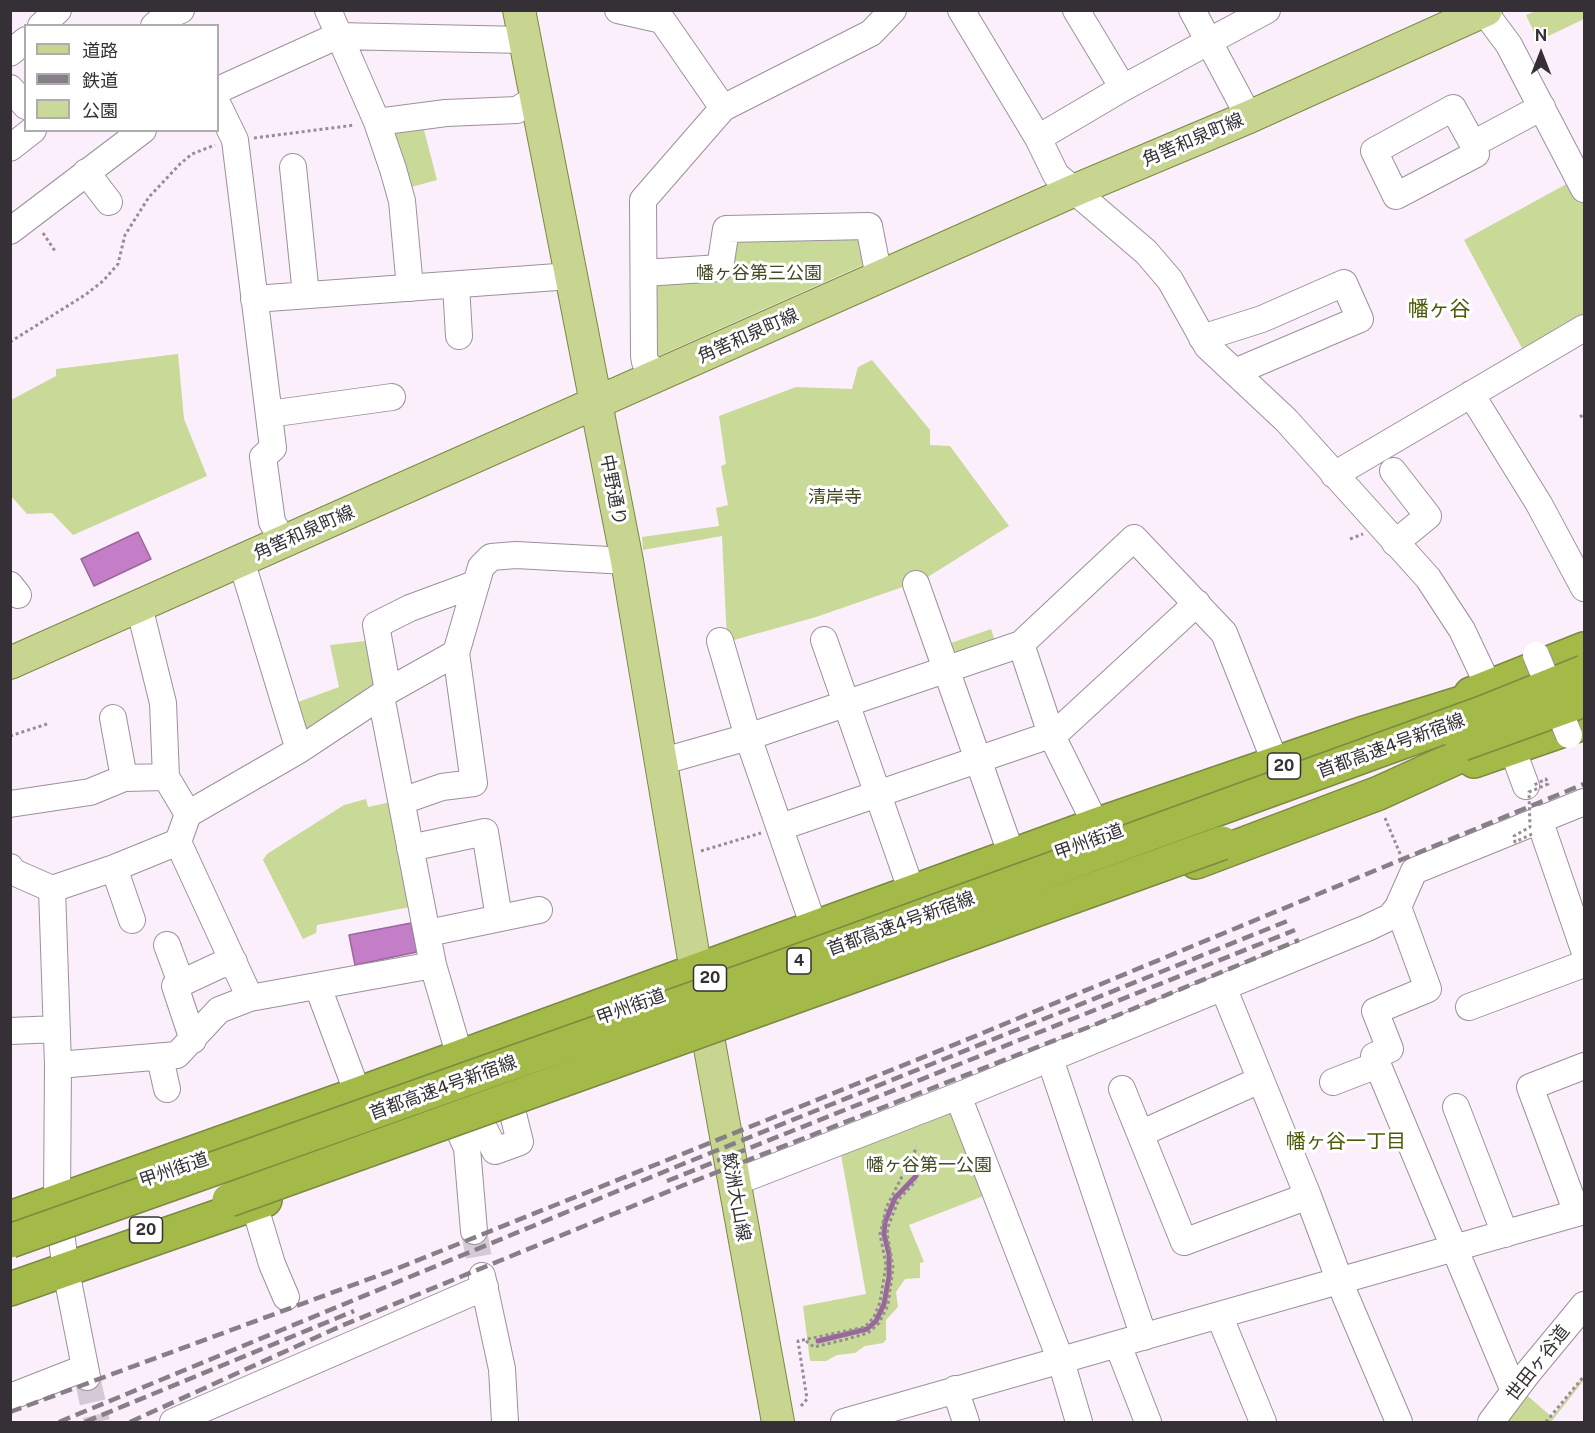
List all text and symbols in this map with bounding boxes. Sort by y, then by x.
legend [24,24,219,132]
north arrow [1511,24,1571,84]
text: N [1535,26,1547,45]
text: 道路 [82,40,118,61]
text: 鉄道 [82,70,118,91]
text: 公園 [82,100,118,121]
street label: 角筈和泉町線 [1139,109,1247,171]
park label: 幡ヶ谷第三公園 [696,262,822,284]
district label: 幡ヶ谷 [1408,297,1470,323]
street label: 角筈和泉町線 [694,304,802,368]
street label: 中野通り [596,453,630,527]
park label: 清岸寺 [808,486,862,508]
street label: 角筈和泉町線 [250,501,358,565]
street label: 首都高速4号新宿線 [1314,709,1468,783]
road number: 20 [1268,753,1300,779]
street label: 甲州街道 [1051,820,1127,864]
street label: 首都高速4号新宿線 [824,887,978,961]
road number: 4 [787,948,811,974]
road number: 20 [694,965,726,991]
street label: 甲州街道 [593,985,669,1029]
street label: 首都高速4号新宿線 [366,1051,520,1125]
district label: 幡ヶ谷一丁目 [1286,1130,1406,1154]
street label: 甲州街道 [136,1148,212,1192]
street label: 鮫洲大山線 [718,1151,754,1243]
park label: 幡ヶ谷第一公園 [866,1154,992,1176]
road number: 20 [130,1217,162,1243]
street label: 世田ヶ谷道 [1502,1321,1574,1405]

